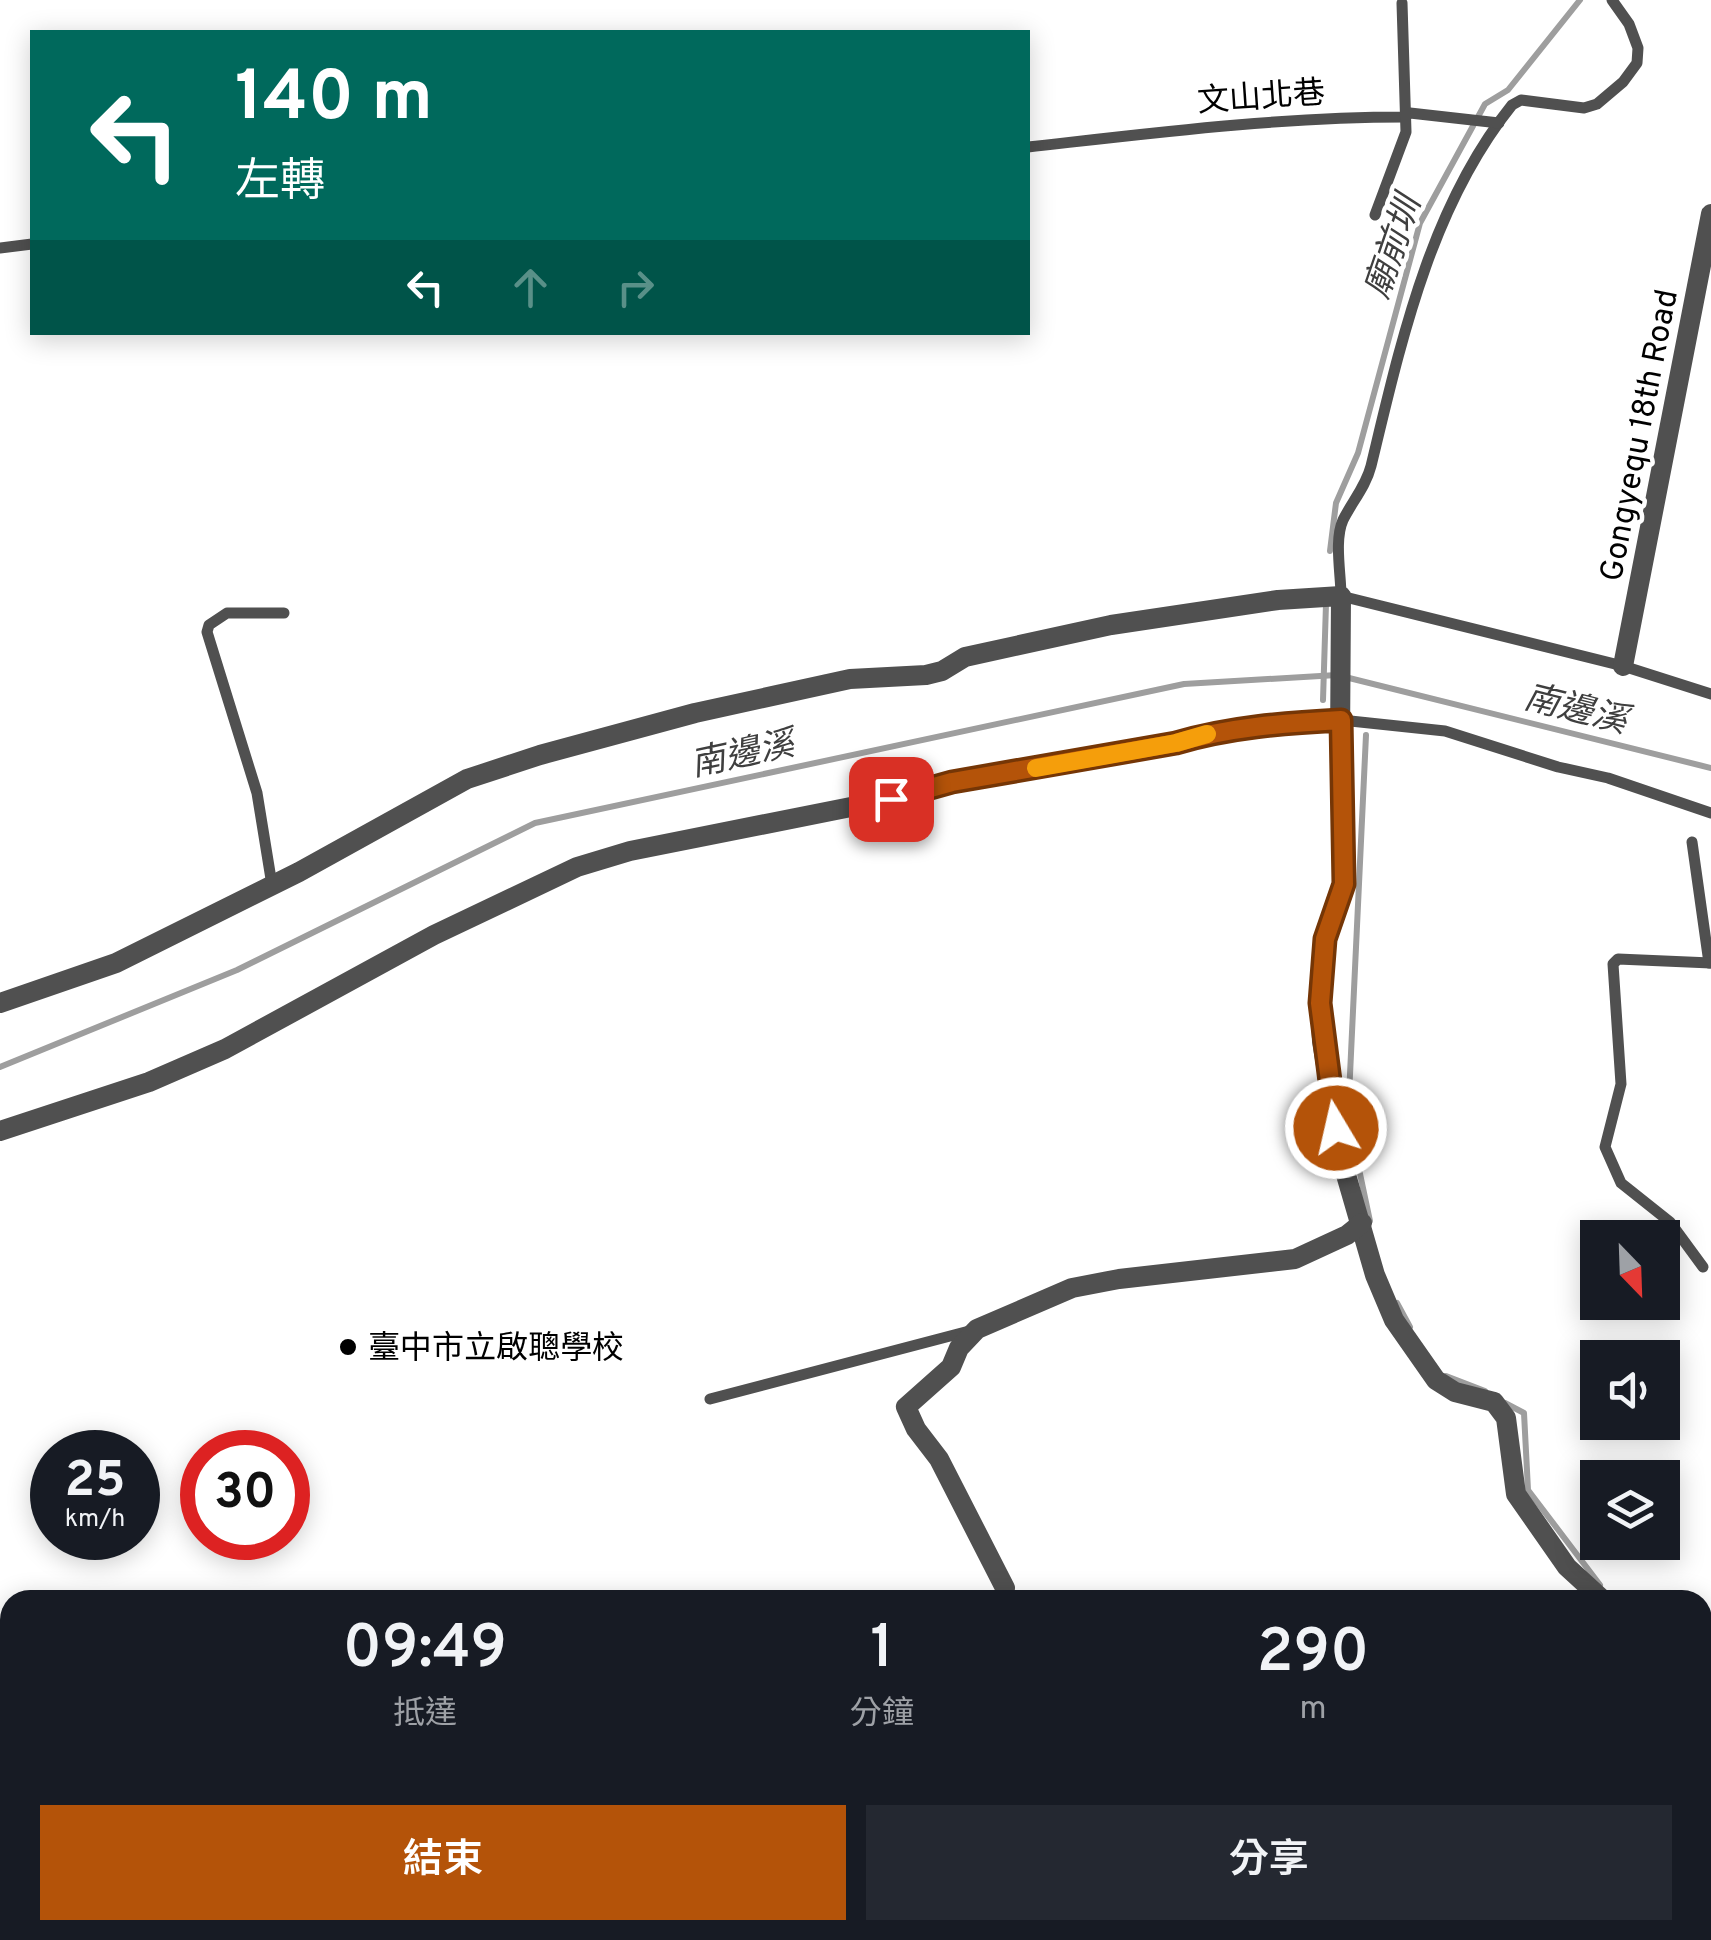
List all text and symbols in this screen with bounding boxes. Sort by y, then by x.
text: 140 m [235,56,433,145]
icon: left [70,70,200,200]
street label: 文山北巷 [1196,75,1326,123]
text: 左轉 [235,155,325,212]
water label: 廟前圳 [1357,186,1434,305]
icon: left [398,260,453,315]
icon: ahead [503,260,558,315]
icon: right [608,260,663,315]
street label: Gongyequ 18th Road [1593,286,1689,585]
water label: 南邊溪 [1519,677,1636,746]
water label: 南邊溪 [687,722,803,788]
pin [849,757,934,842]
icon: arrive [864,772,919,827]
position arrow [1284,1076,1388,1180]
north arrow [1580,1220,1680,1320]
map controls [1580,1220,1680,1560]
place label: 臺中市立啟聰學校 [368,1330,624,1370]
marker: 臺中市立啟聰學校 [337,1336,359,1358]
button: sound [1580,1340,1680,1440]
speed limit sign: 30 [180,1430,310,1560]
text: 25 [64,1451,126,1514]
button: layers [1580,1460,1680,1560]
text: km/h [65,1504,125,1536]
text: 09:49 [343,1613,507,1689]
text: 1 [870,1613,894,1689]
text: 290 [1257,1617,1369,1693]
text: m [1299,1690,1327,1730]
text: 抵達 [393,1695,457,1735]
text: 分鐘 [850,1695,914,1735]
button: 結束 [40,1805,846,1920]
button: 分享 [866,1805,1672,1920]

